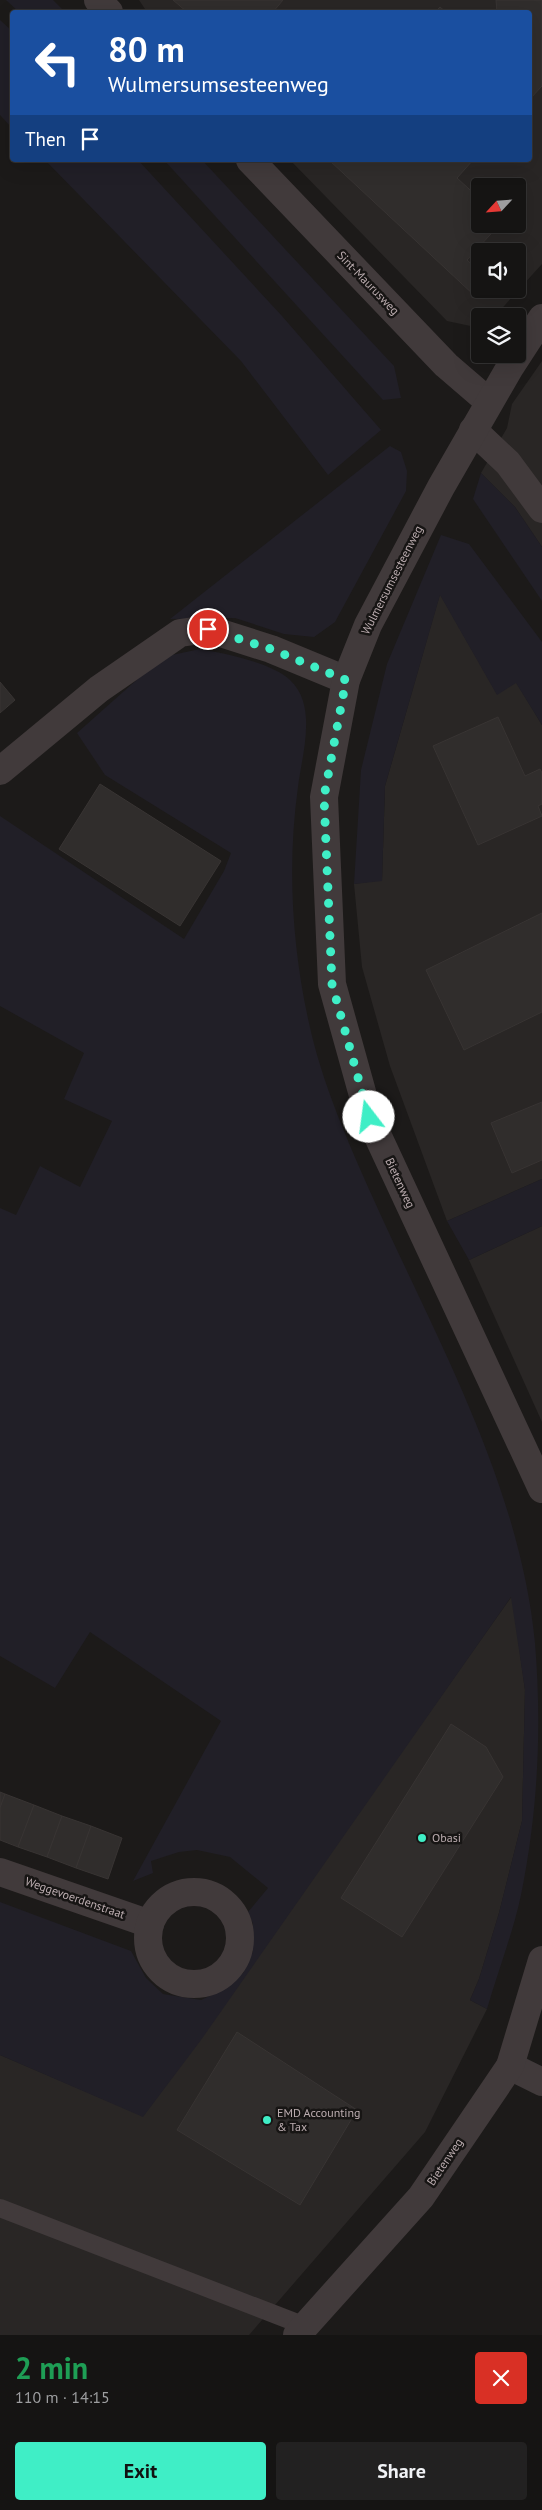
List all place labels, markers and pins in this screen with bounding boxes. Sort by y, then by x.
pin [187,608,229,650]
place label: Obasi [432,1830,461,1845]
marker: Obasi [416,1832,428,1844]
place label: EMD Accounting & Tax [277,2105,361,2134]
marker: EMD Accounting & Tax [261,2114,273,2126]

